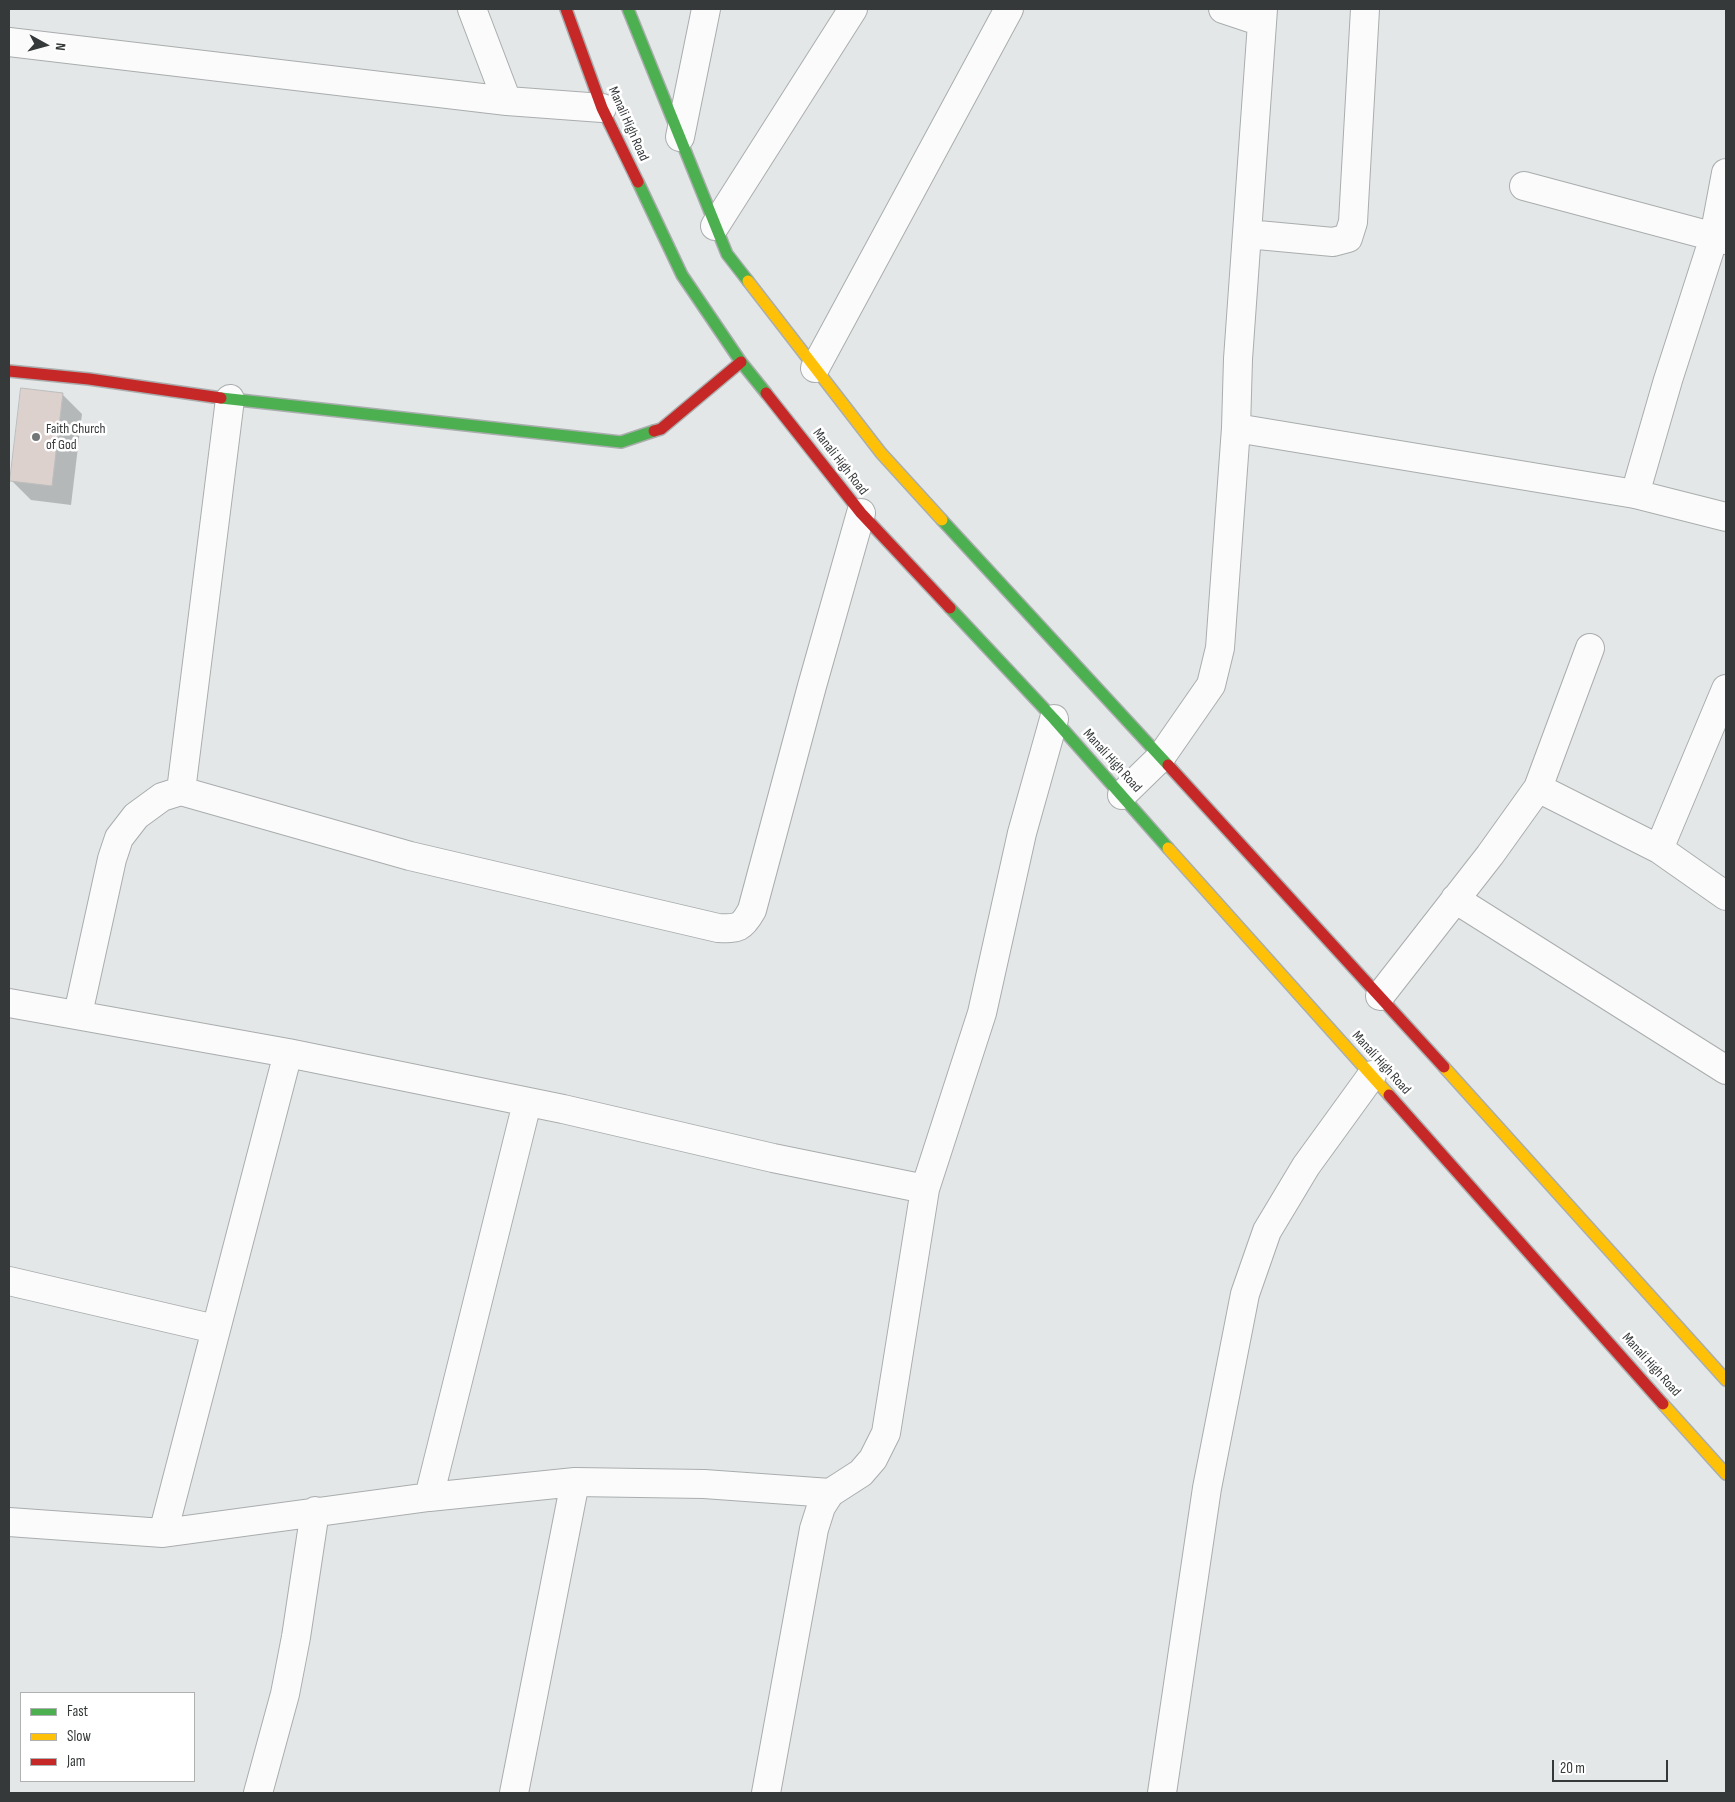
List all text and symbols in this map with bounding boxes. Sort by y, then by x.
north arrow [20,20,70,70]
text: N [51,42,69,52]
street label: Manali High Road [604,84,652,164]
place label: Faith Church of God [46,421,106,454]
street label: Manali High Road [809,425,871,499]
marker: Faith Church of God [30,431,42,443]
street label: Manali High Road [1079,726,1145,796]
street label: Manali High Road [1348,1028,1414,1098]
street label: Manali High Road [1618,1330,1684,1400]
legend [20,1692,195,1782]
text: Fast [67,1702,88,1721]
text: Slow [67,1727,91,1746]
scale bar [1555,1750,1671,1782]
text: Jam [67,1752,85,1771]
text: 20 m [1560,1759,1585,1778]

